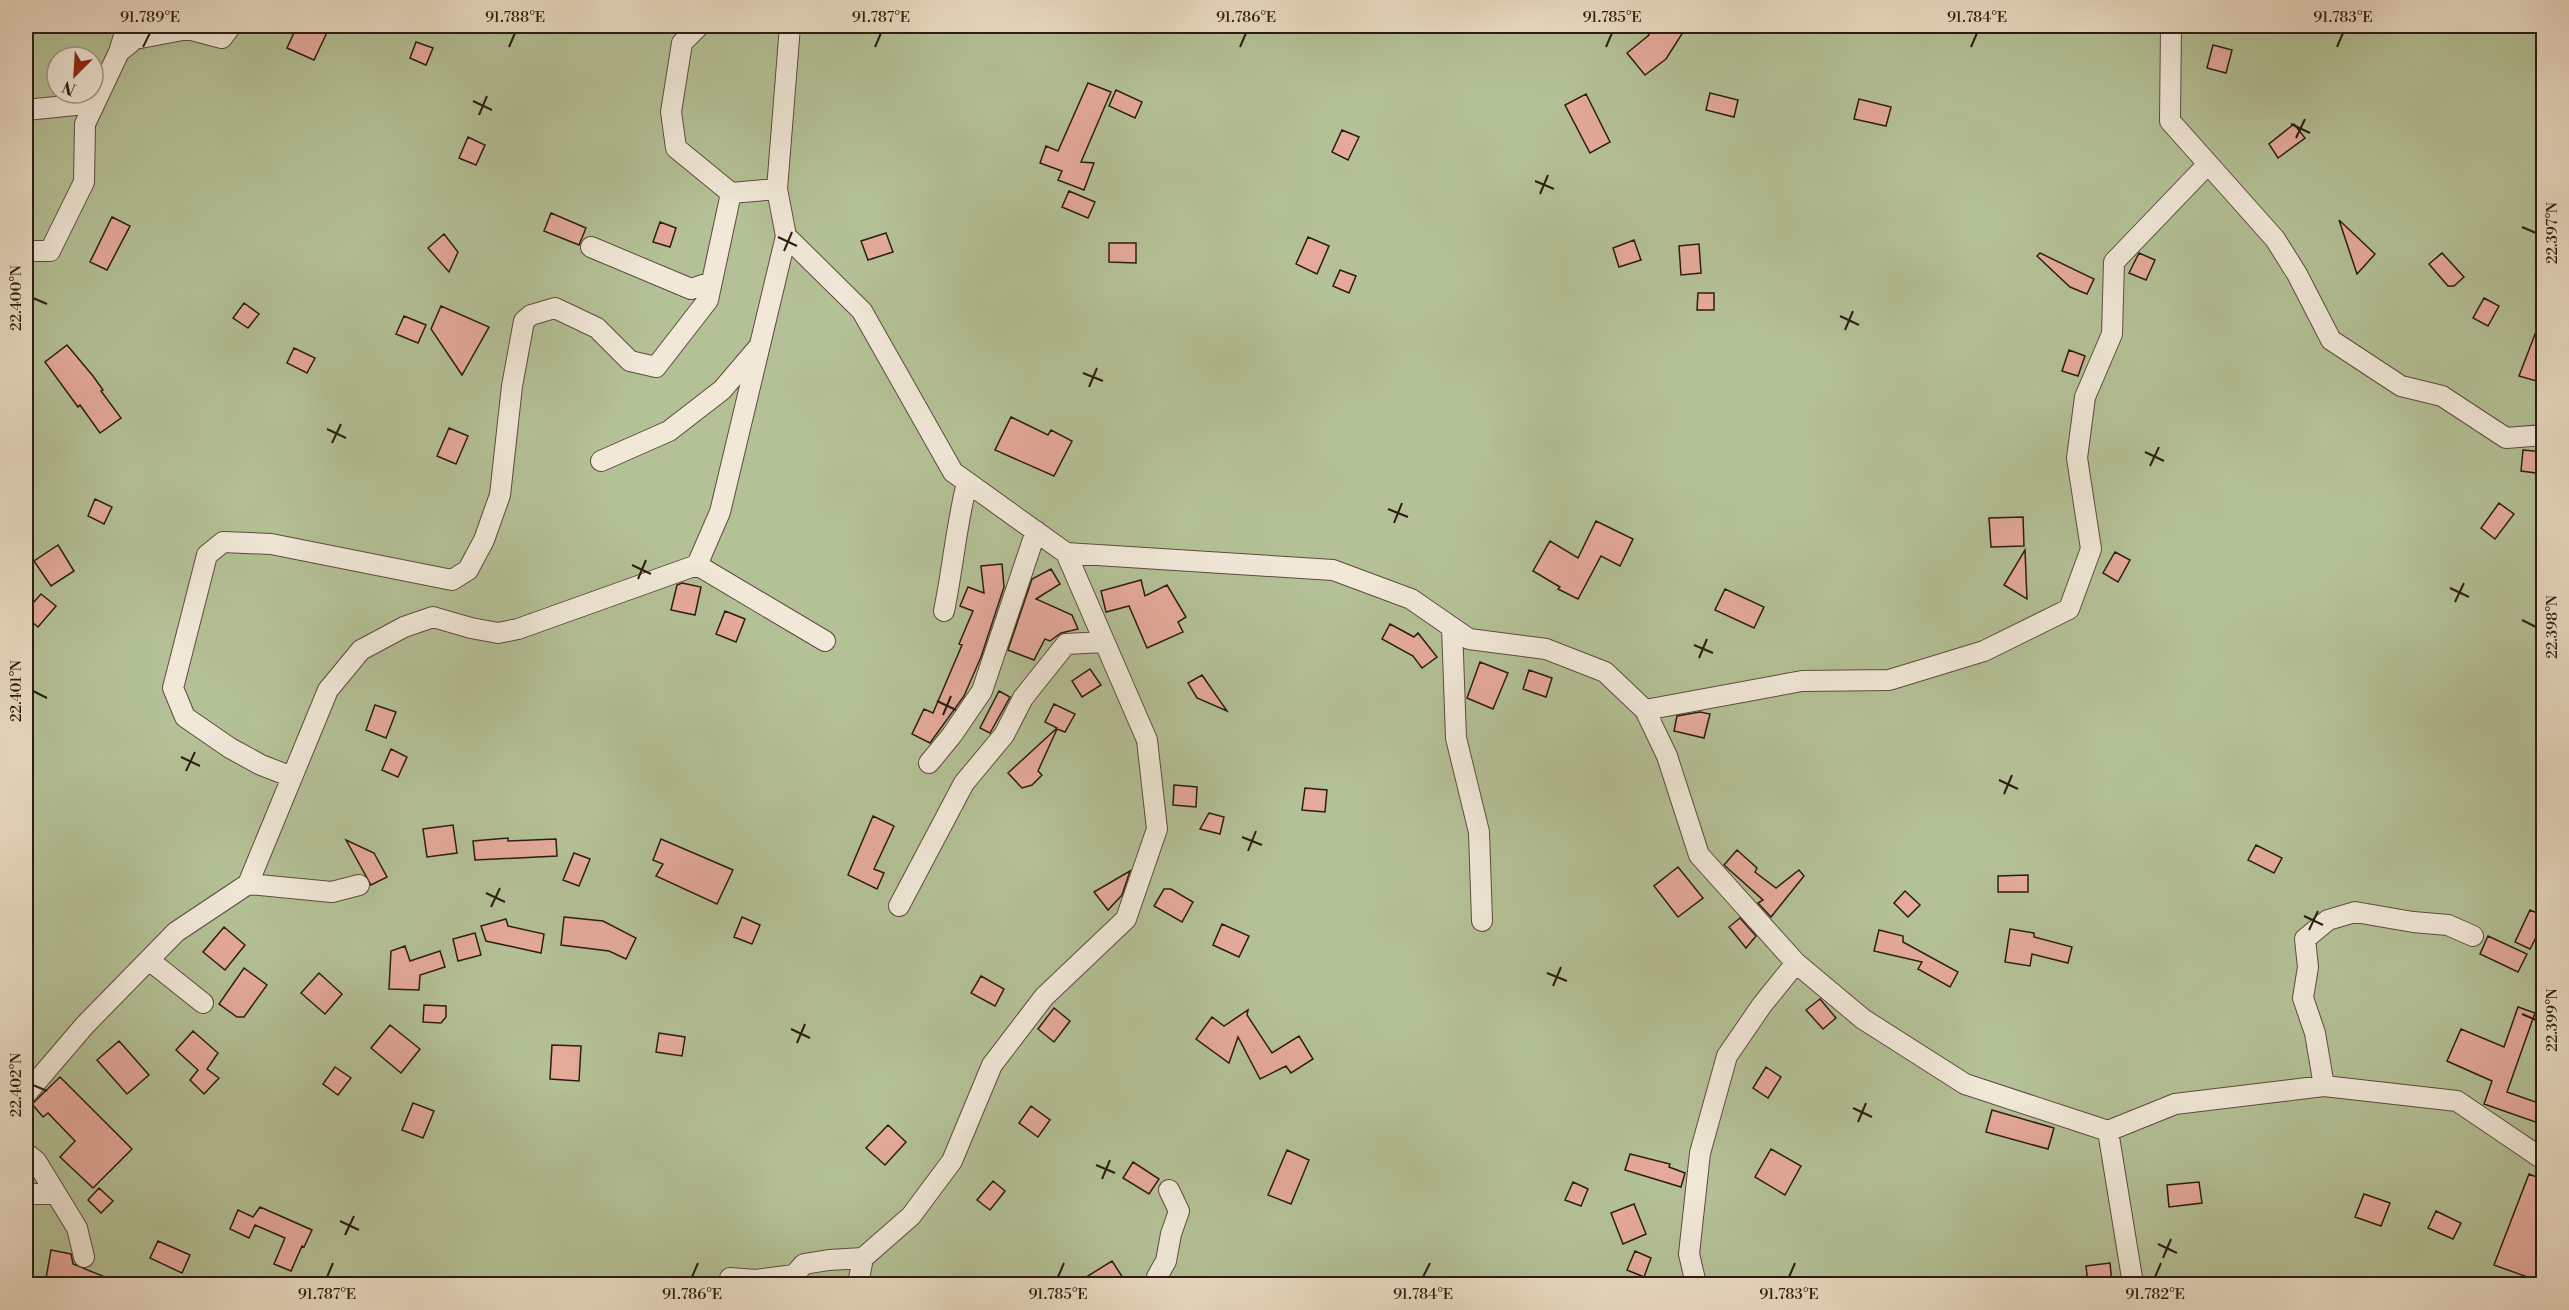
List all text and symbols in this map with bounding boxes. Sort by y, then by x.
text: 91.789°E [120,8,180,27]
text: 91.788°E [485,8,545,27]
text: 91.787°E [852,8,910,27]
text: 91.786°E [1216,8,1276,27]
text: 91.785°E [1582,8,1642,27]
text: 91.784°E [1947,8,2007,27]
text: 91.783°E [2313,8,2373,27]
north arrow [45,45,105,105]
text: N [59,76,79,99]
text: 22.397°N [2543,202,2562,264]
text: 22.400°N [7,265,26,331]
text: 22.398°N [2543,595,2562,659]
text: 22.401°N [7,660,26,722]
text: 22.399°N [2543,988,2562,1052]
text: 22.402°N [7,1053,26,1117]
text: 91.787°E [298,1285,356,1304]
text: 91.786°E [662,1285,722,1304]
text: 91.785°E [1028,1285,1088,1304]
text: 91.784°E [1393,1285,1453,1304]
text: 91.783°E [1759,1285,1819,1304]
text: 91.782°E [2125,1285,2185,1304]

